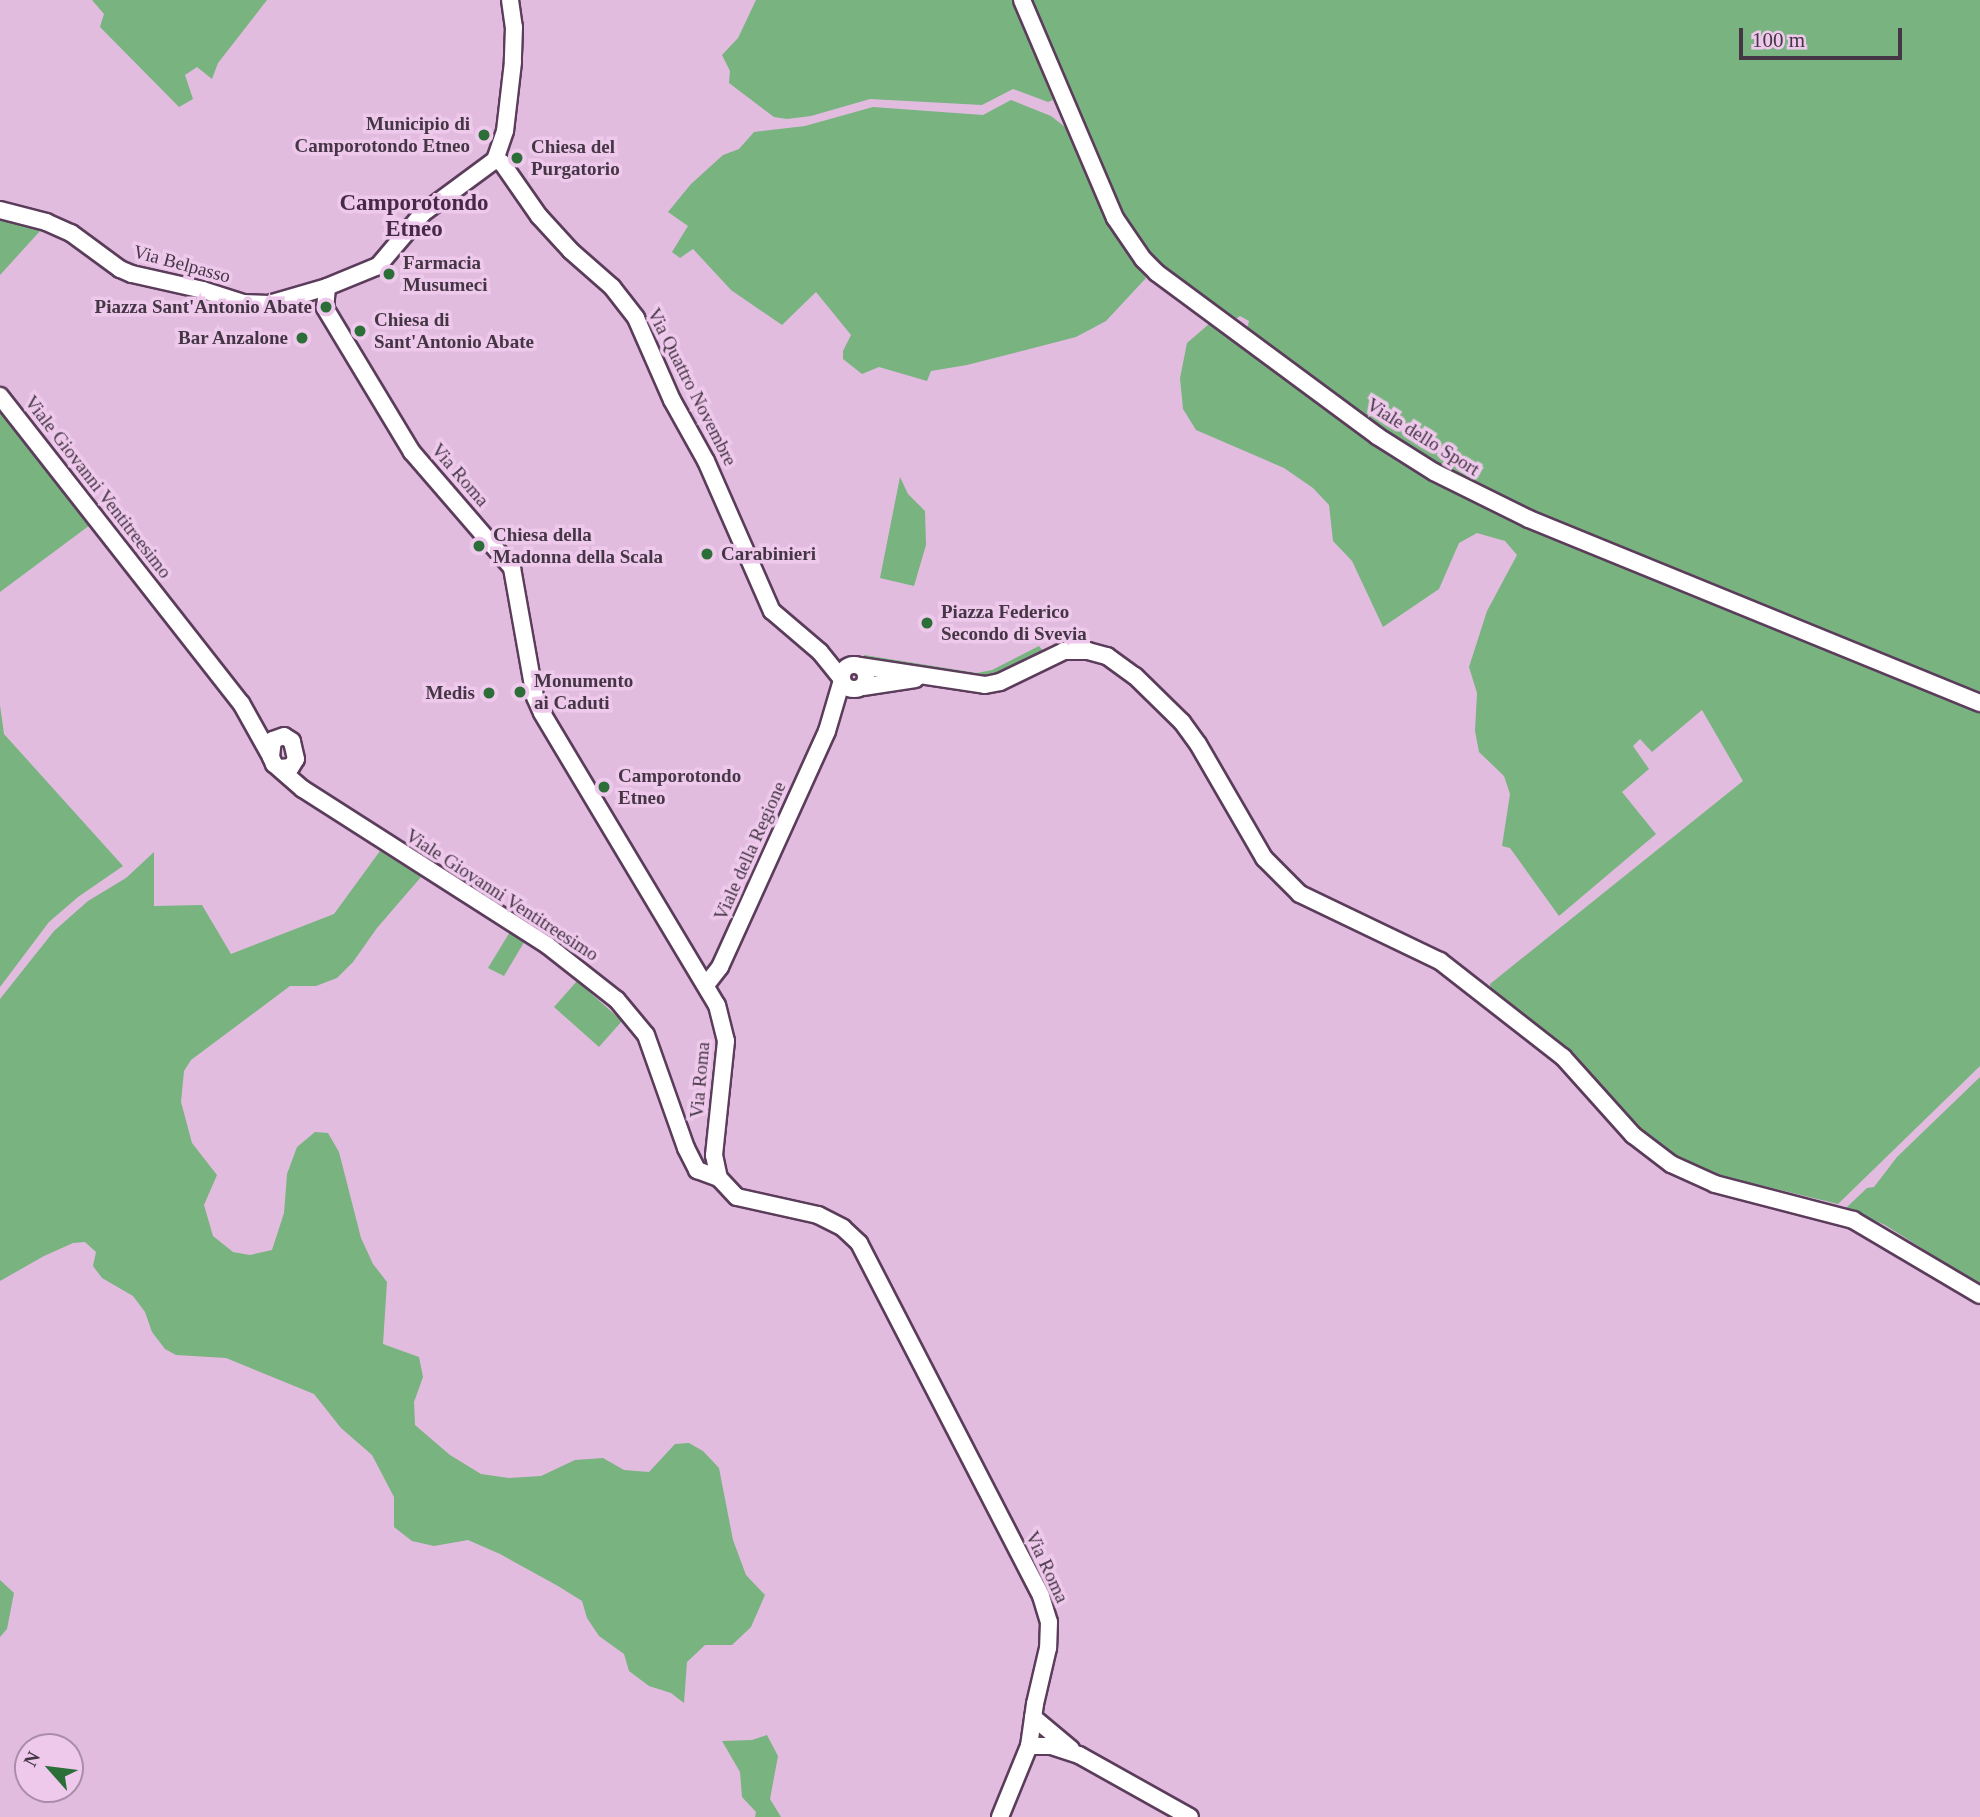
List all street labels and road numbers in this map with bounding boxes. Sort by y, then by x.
street label: Via Belpasso [131,240,233,288]
street label: Via Quattro Novembre [642,304,742,470]
street label: Viale Giovanni Ventitreesimo [20,391,176,583]
street label: Viale dello Sport [1362,393,1484,481]
street label: Via Roma [426,439,494,511]
street label: Viale della Regione [709,778,791,924]
street label: Viale Giovanni Ventitreesimo [401,824,603,966]
street label: Via Roma [685,1041,715,1119]
street label: Via Roma [1021,1528,1073,1606]

